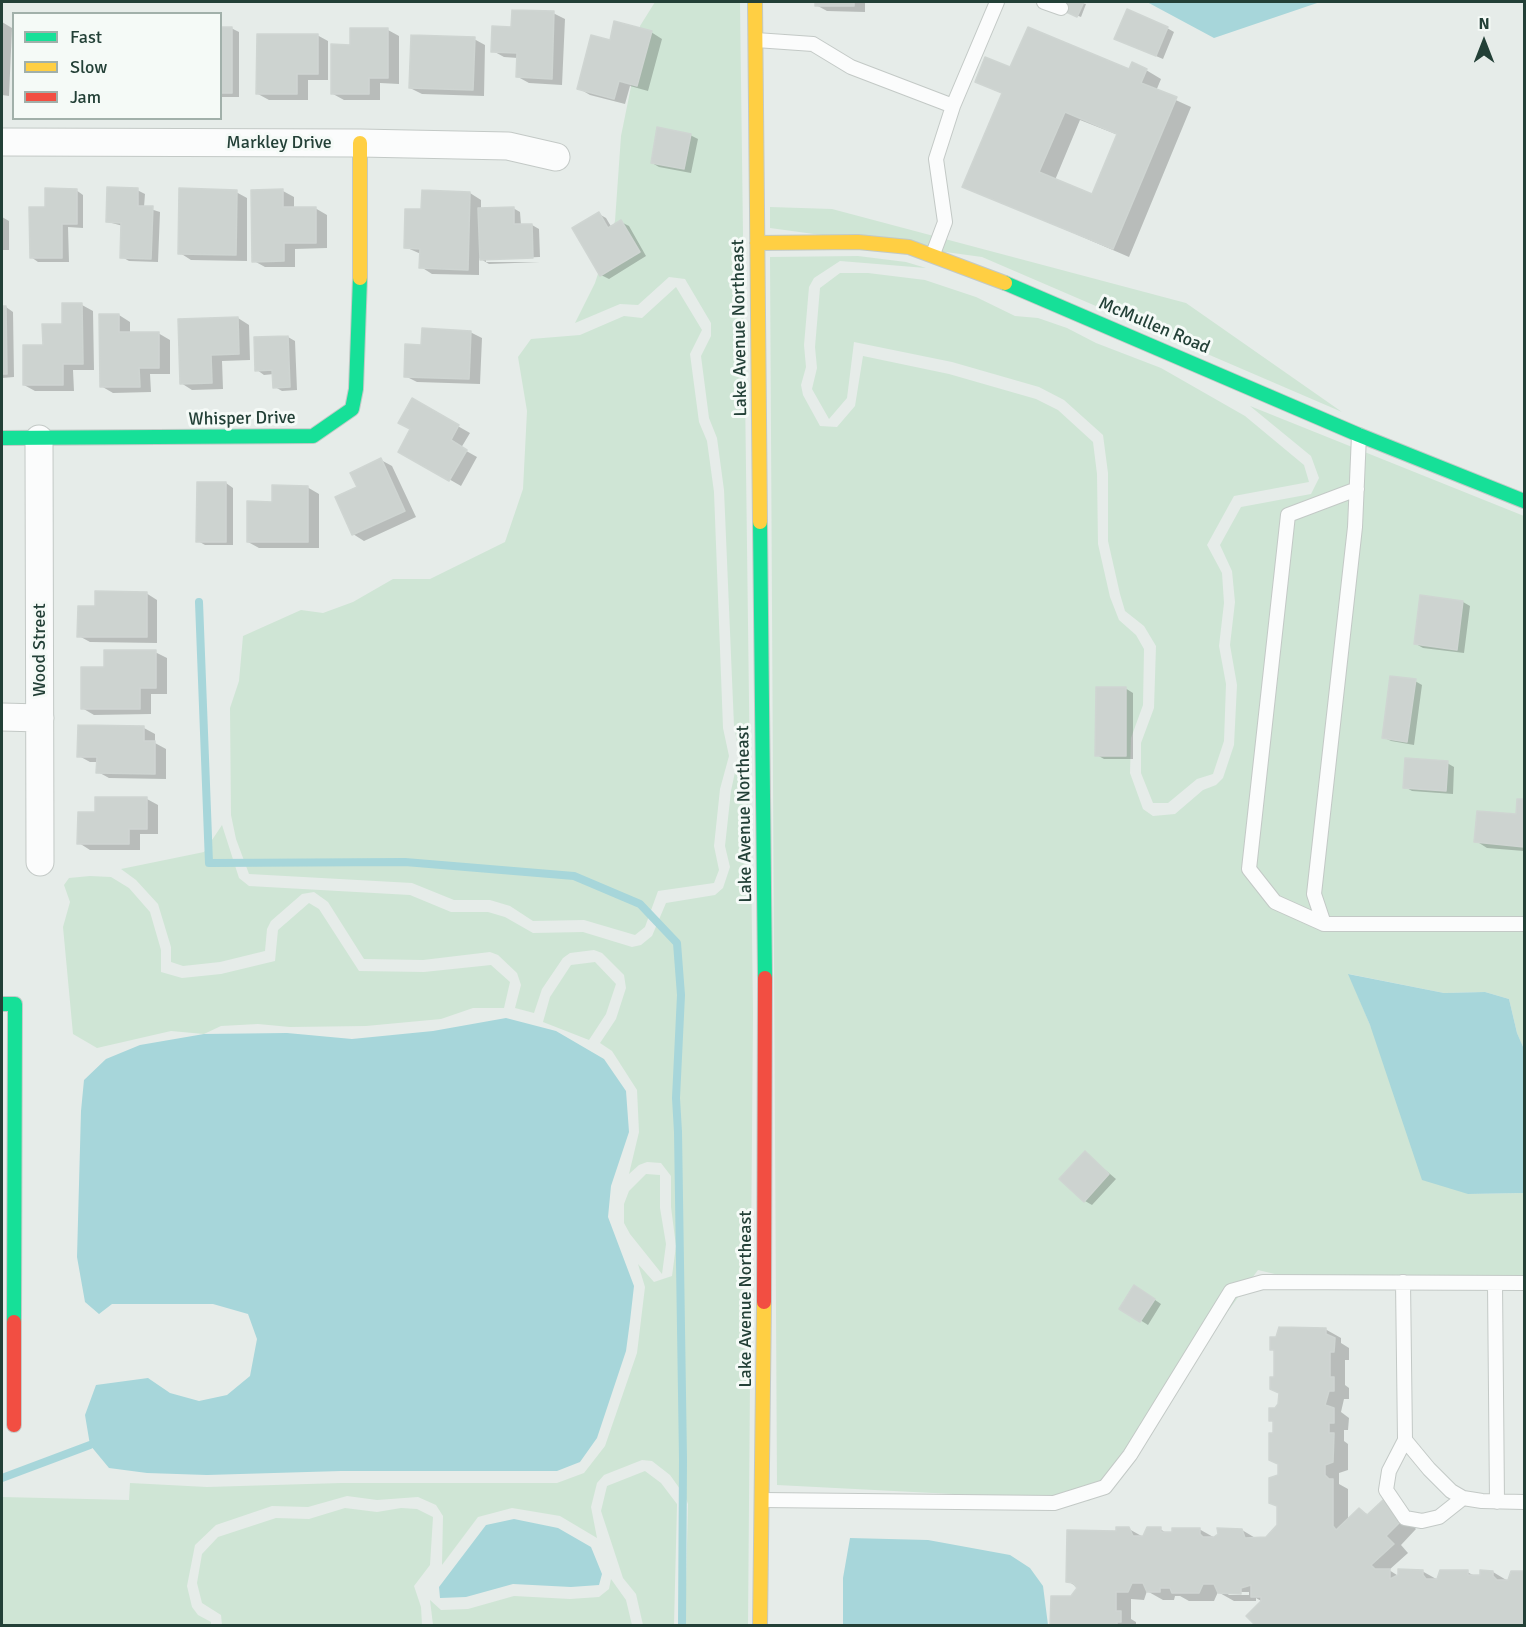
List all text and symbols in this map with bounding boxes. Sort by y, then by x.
legend [12,12,222,120]
north arrow [1454,12,1514,72]
text: N [1478,14,1490,34]
text: Fast [70,26,102,48]
text: Slow [70,56,107,78]
text: Jam [70,86,101,108]
street label: Markley Drive [226,132,332,154]
street label: Lake Avenue Northeast [728,239,752,417]
street label: McMullen Road [1095,293,1213,359]
street label: Whisper Drive [188,407,296,431]
street label: Wood Street [29,603,51,697]
street label: Lake Avenue Northeast [733,725,757,903]
street label: Lake Avenue Northeast [735,1210,757,1388]

